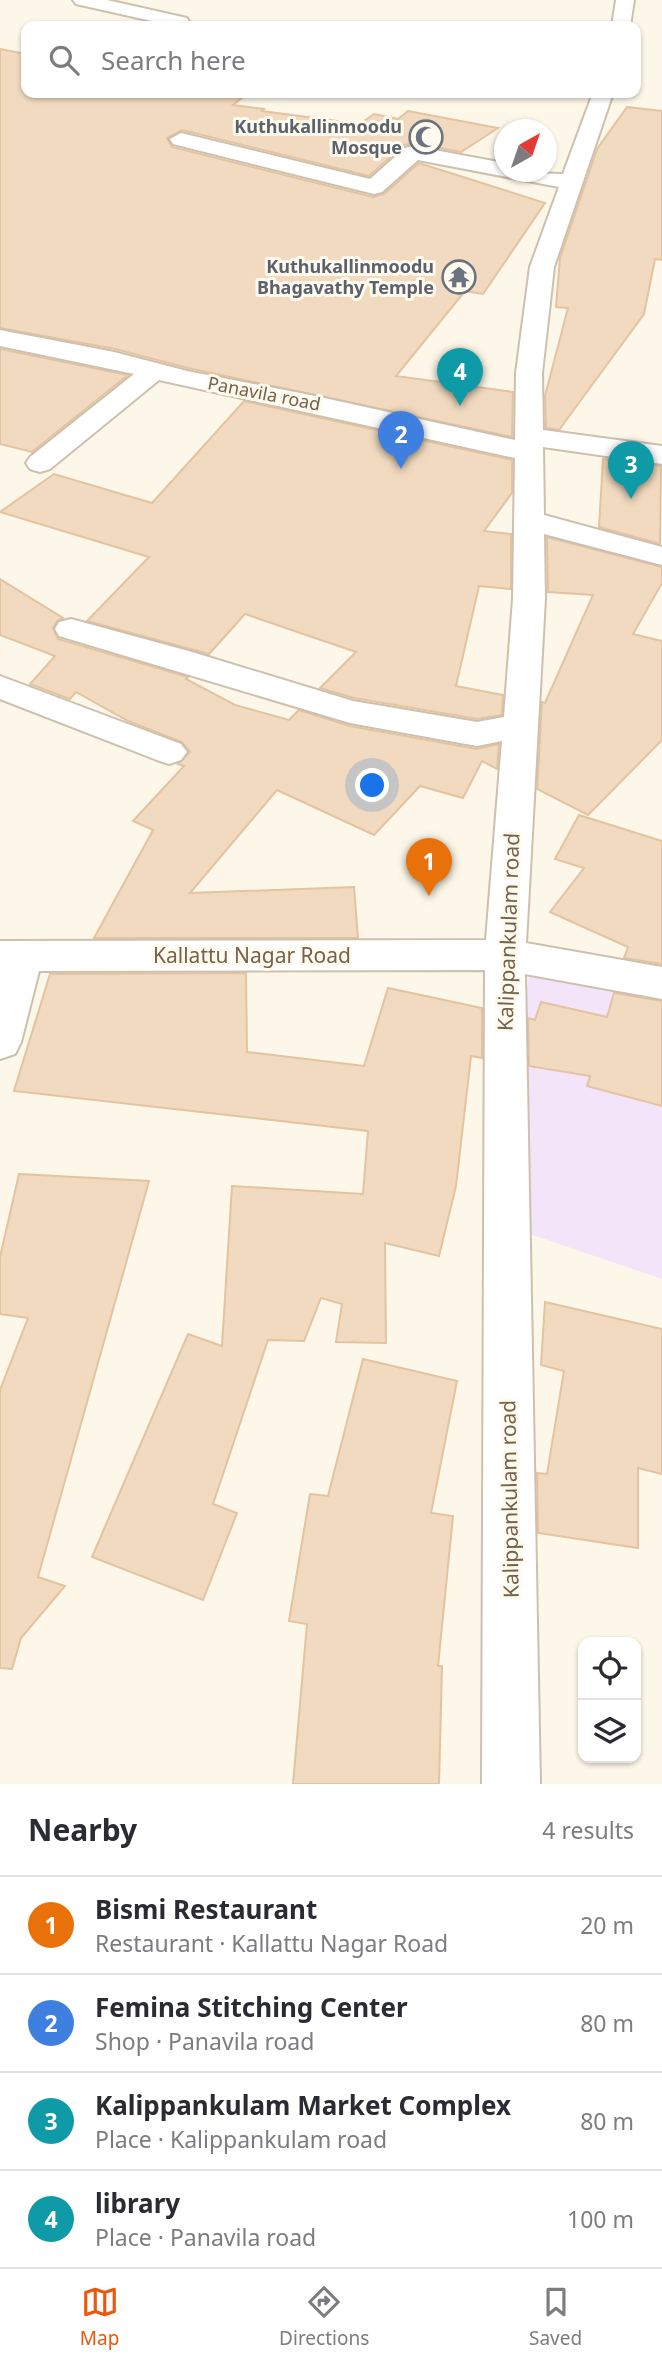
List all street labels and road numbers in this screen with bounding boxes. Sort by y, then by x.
street label: Panavila road [206,370,323,416]
street label: Kalippankulam road [491,832,525,1032]
street label: Kallattu Nagar Road [153,941,351,969]
street label: Kalippankulam road [493,1400,525,1598]

